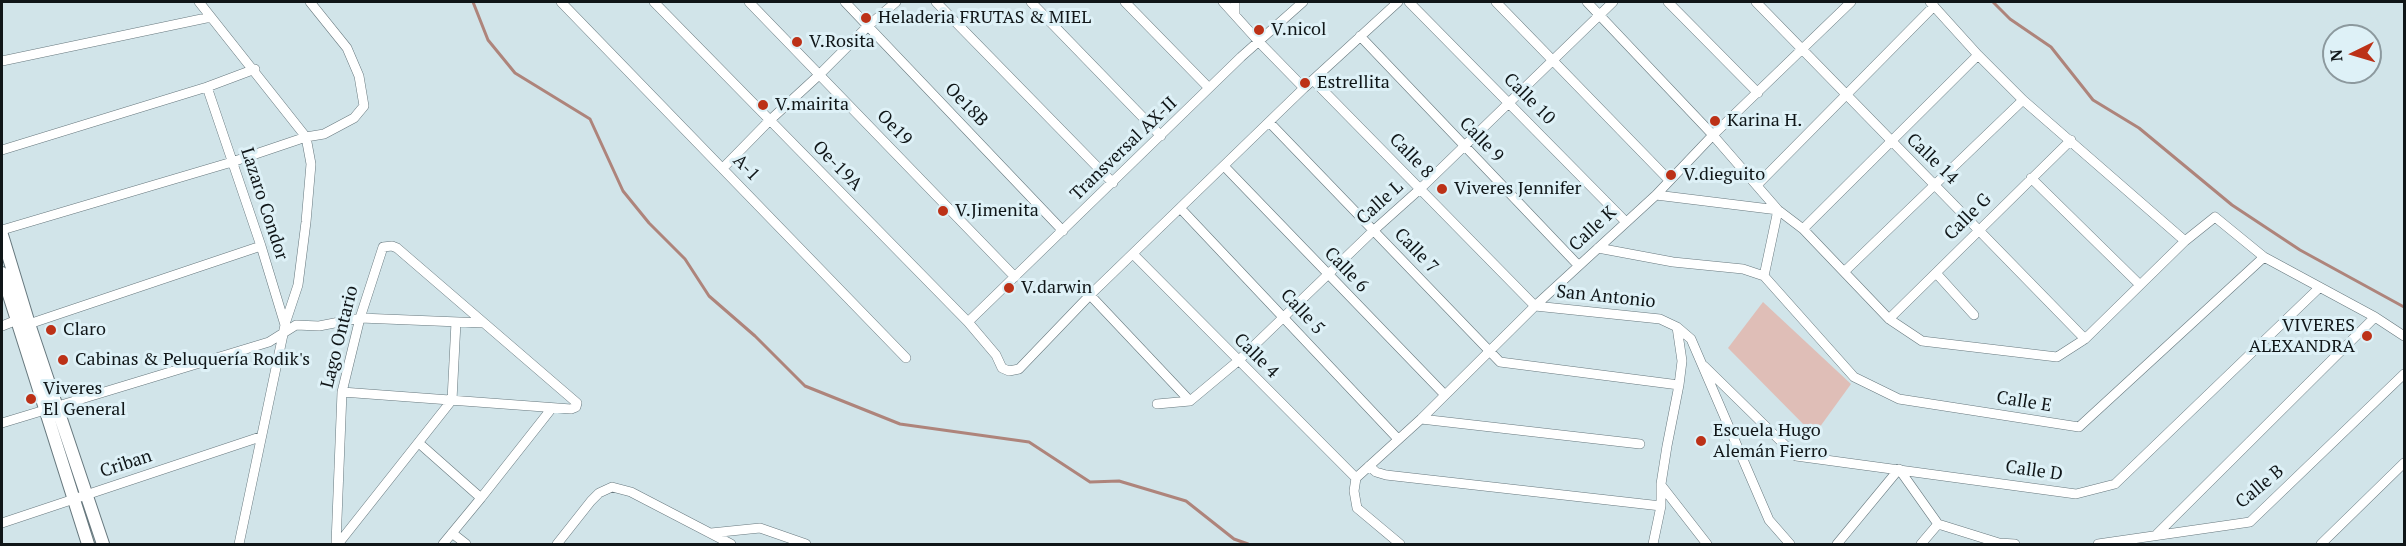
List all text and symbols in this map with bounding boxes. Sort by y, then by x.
place label: Heladeria FRUTAS & MIEL [878,7,1091,29]
marker: Heladeria FRUTAS & MIEL [859,11,873,25]
place label: V.nicol [1271,19,1326,41]
marker: V.nicol [1252,23,1266,37]
north arrow [2322,24,2382,84]
place label: V.Rosita [809,31,875,53]
marker: V.Rosita [790,35,804,49]
text: N [2325,48,2348,62]
street label: Calle 10 [1499,69,1559,129]
place label: Estrellita [1317,72,1390,94]
marker: Estrellita [1298,76,1312,90]
street label: Oe18B [940,79,992,131]
street label: Transversal AX-II [1066,93,1182,205]
place label: V.mairita [775,94,849,116]
marker: V.mairita [756,98,770,112]
street label: Oe19 [872,106,916,150]
place label: Karina H. [1727,110,1802,132]
street label: Calle 9 [1454,113,1508,167]
marker: Karina H. [1708,114,1722,128]
street label: Calle 8 [1384,129,1438,183]
street label: Calle 14 [1901,129,1963,189]
street label: Oe-19A [808,137,866,195]
street label: Lazaro Condor [236,145,292,263]
street label: A-1 [728,150,764,186]
place label: V.dieguito [1683,164,1765,186]
marker: V.dieguito [1664,168,1678,182]
street label: Calle L [1352,177,1408,229]
place label: Viveres Jennifer [1454,178,1582,200]
marker: Viveres Jennifer [1435,182,1449,196]
street label: Calle G [1940,189,1996,245]
place label: V.Jimenita [955,200,1039,222]
street label: Calle K [1565,202,1621,256]
marker: V.Jimenita [936,204,950,218]
street label: Calle 7 [1389,224,1443,278]
street label: Calle 6 [1319,243,1373,297]
place label: V.darwin [1021,277,1092,299]
marker: V.darwin [1002,281,1016,295]
street label: San Antonio [1555,281,1657,313]
street label: Lago Ontario [317,284,363,390]
street label: Calle 5 [1276,285,1328,339]
place label: VIVERES ALEXANDRA [2249,315,2355,358]
place label: Claro [63,319,106,341]
marker: Claro [44,323,58,337]
street label: Calle 4 [1229,329,1283,383]
marker: VIVERES ALEXANDRA [2360,329,2374,343]
place label: Cabinas & Peluquería Rodik's [75,349,310,371]
marker: Cabinas & Peluquería Rodik's [56,353,70,367]
place label: Viveres El General [43,378,126,420]
street label: Calle E [1995,387,2053,417]
marker: Viveres El General [24,392,38,406]
place label: Escuela Hugo Alemán Fierro [1713,420,1827,462]
marker: Escuela Hugo Alemán Fierro [1694,434,1708,448]
street label: Criban [97,445,155,483]
street label: Calle D [2004,456,2064,486]
street label: Calle B [2232,461,2288,513]

